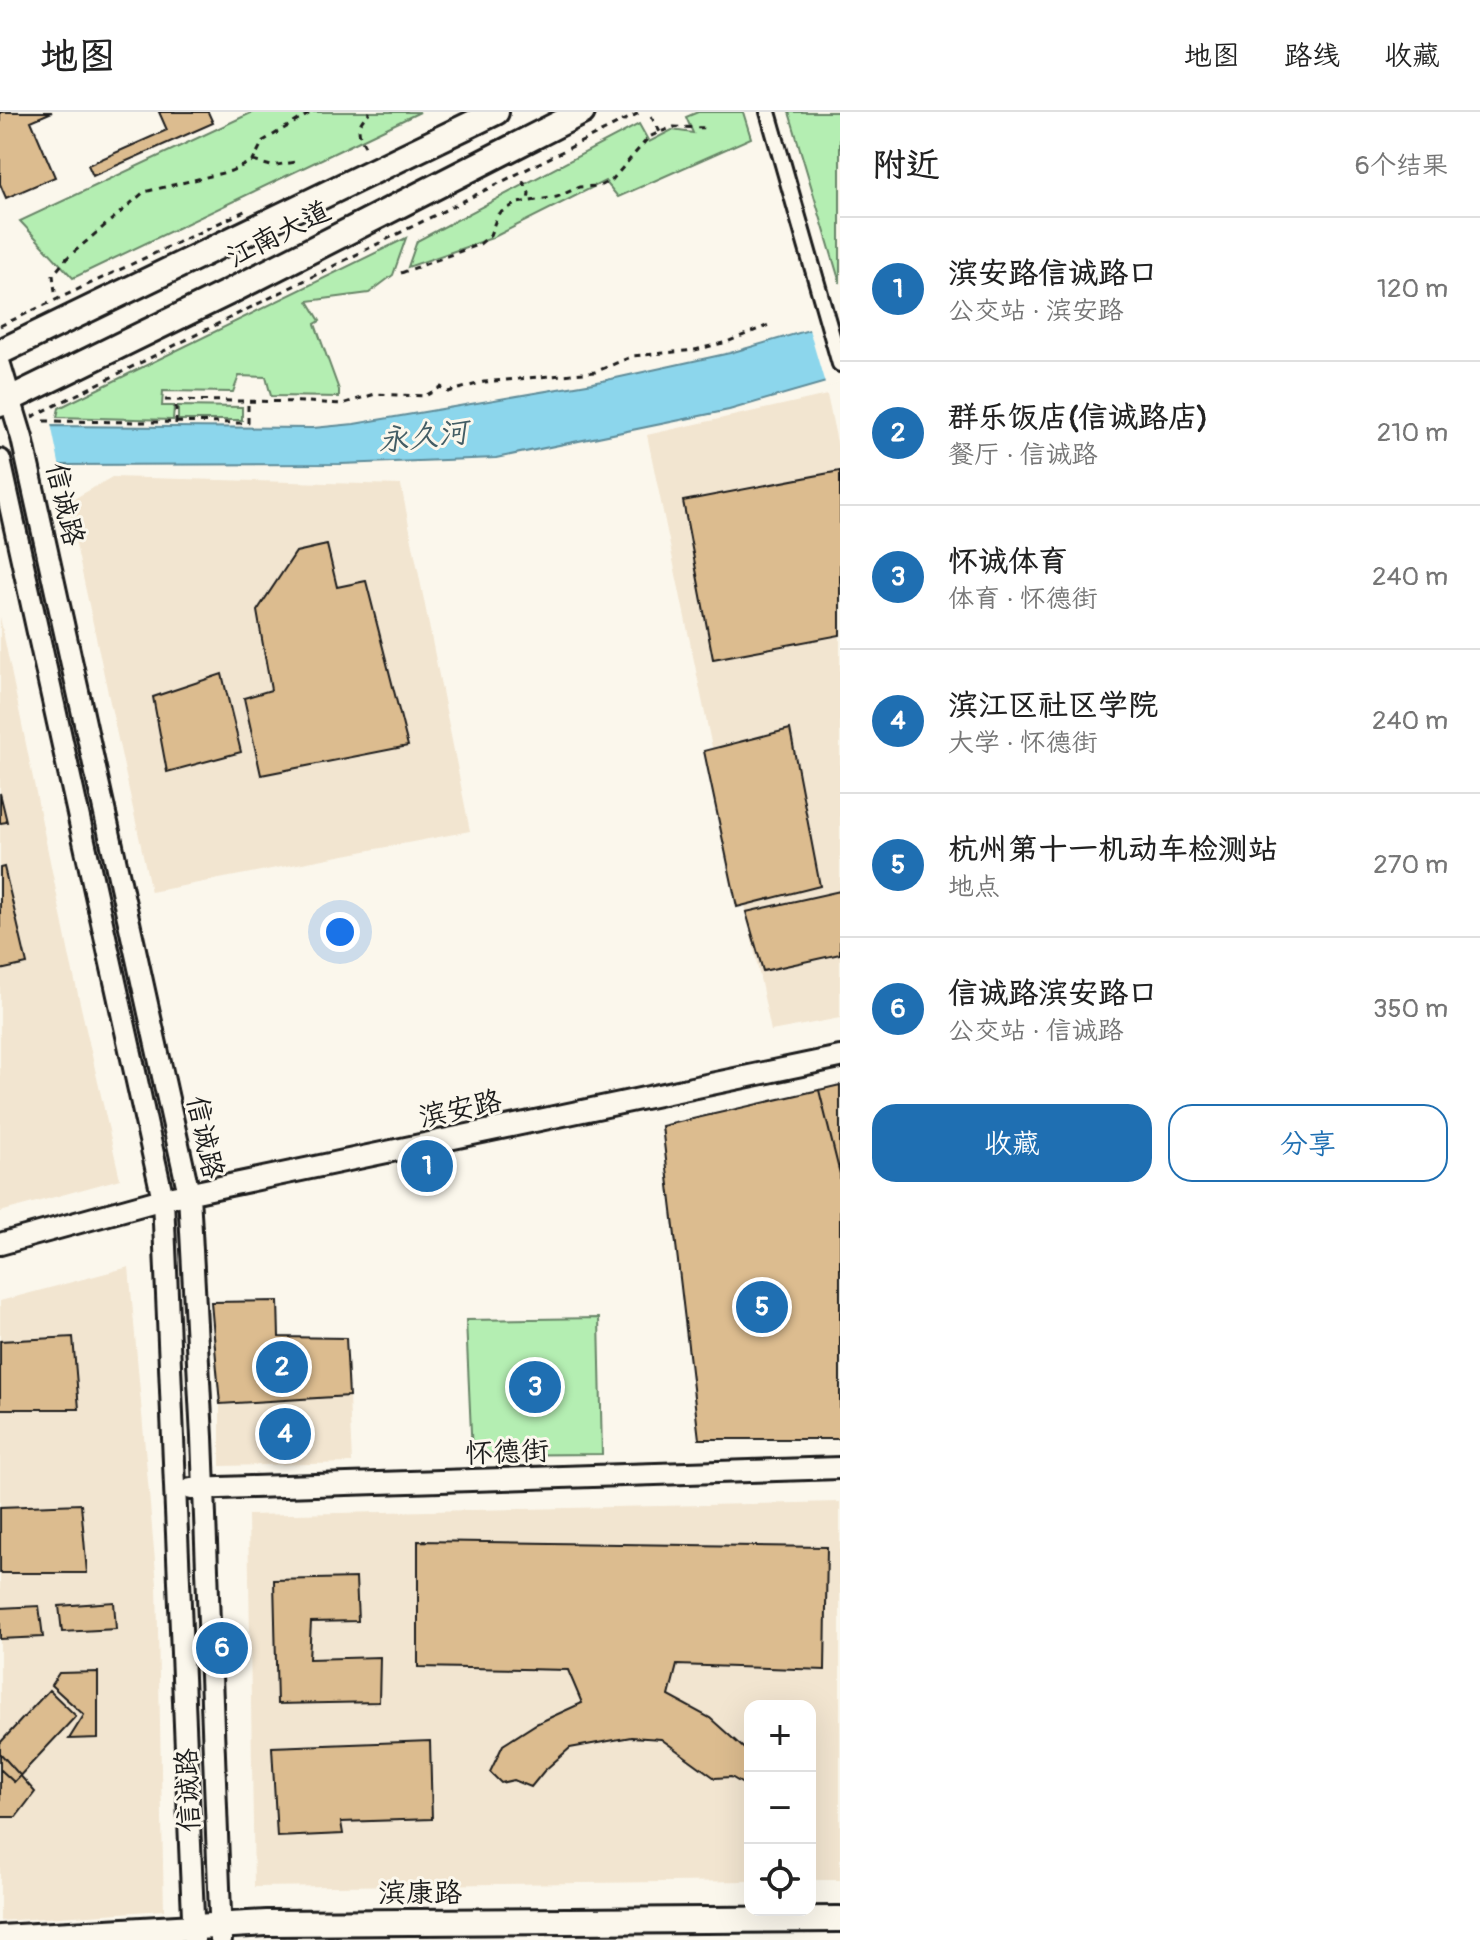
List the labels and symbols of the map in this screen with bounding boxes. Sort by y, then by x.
street label: 江南大道 [221,193,337,275]
water label: 永久河 [376,413,475,460]
street label: 信诚路 [38,459,91,549]
your location [320,912,360,952]
street label: 滨安路 [416,1084,505,1135]
street label: 信诚路 [179,1093,230,1182]
pin: 1 [401,1136,453,1196]
pin: 5 [736,1277,788,1337]
pin: 2 [256,1337,308,1397]
pin: 3 [509,1357,561,1417]
pin: 4 [259,1404,311,1464]
street label: 怀德街 [464,1434,550,1471]
pin: 6 [196,1618,248,1678]
street label: 信诚路 [170,1747,207,1833]
street label: 滨康路 [378,1876,462,1911]

